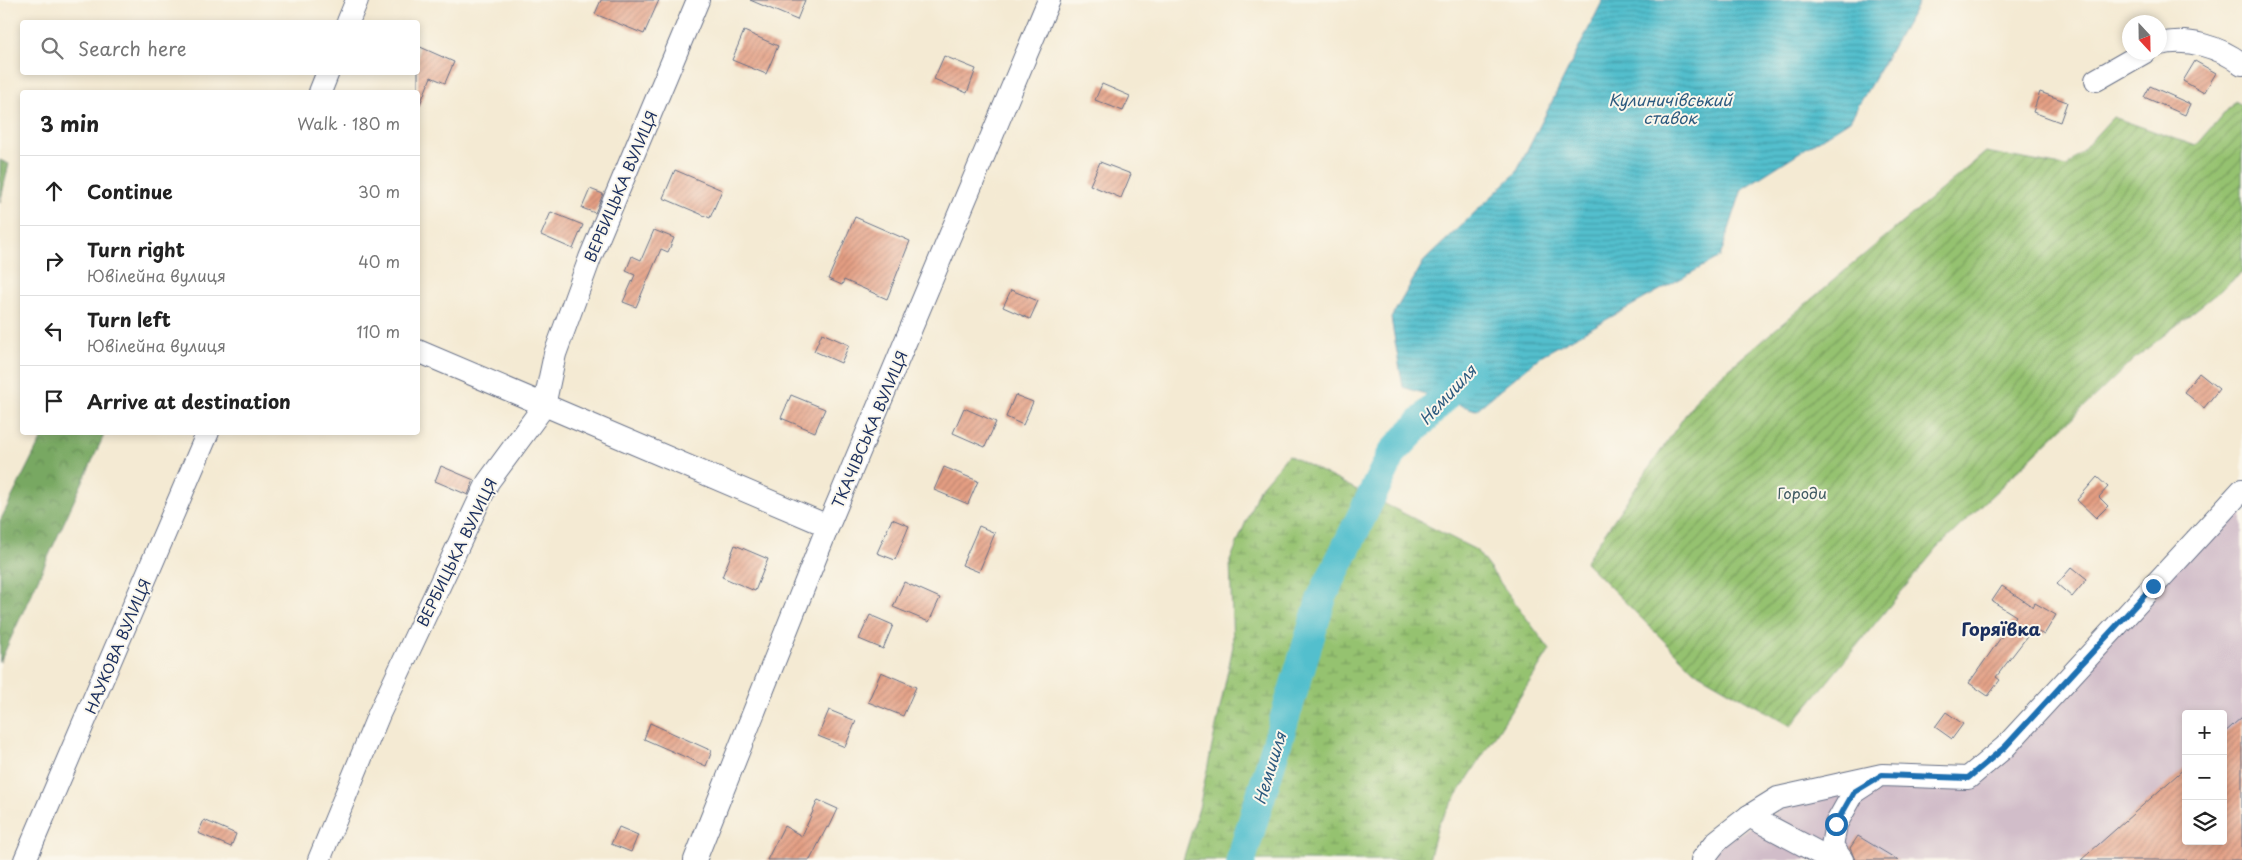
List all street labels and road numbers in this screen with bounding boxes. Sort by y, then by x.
street label: ВЕРБИЦЬКА ВУЛИЦЯ [578,107,662,265]
street label: ТКАЧІВСЬКА ВУЛИЦЯ [825,347,913,511]
street label: ВЕРБИЦЬКА ВУЛИЦЯ [410,474,502,630]
street label: НАУКОВА ВУЛИЦЯ [78,575,156,717]

